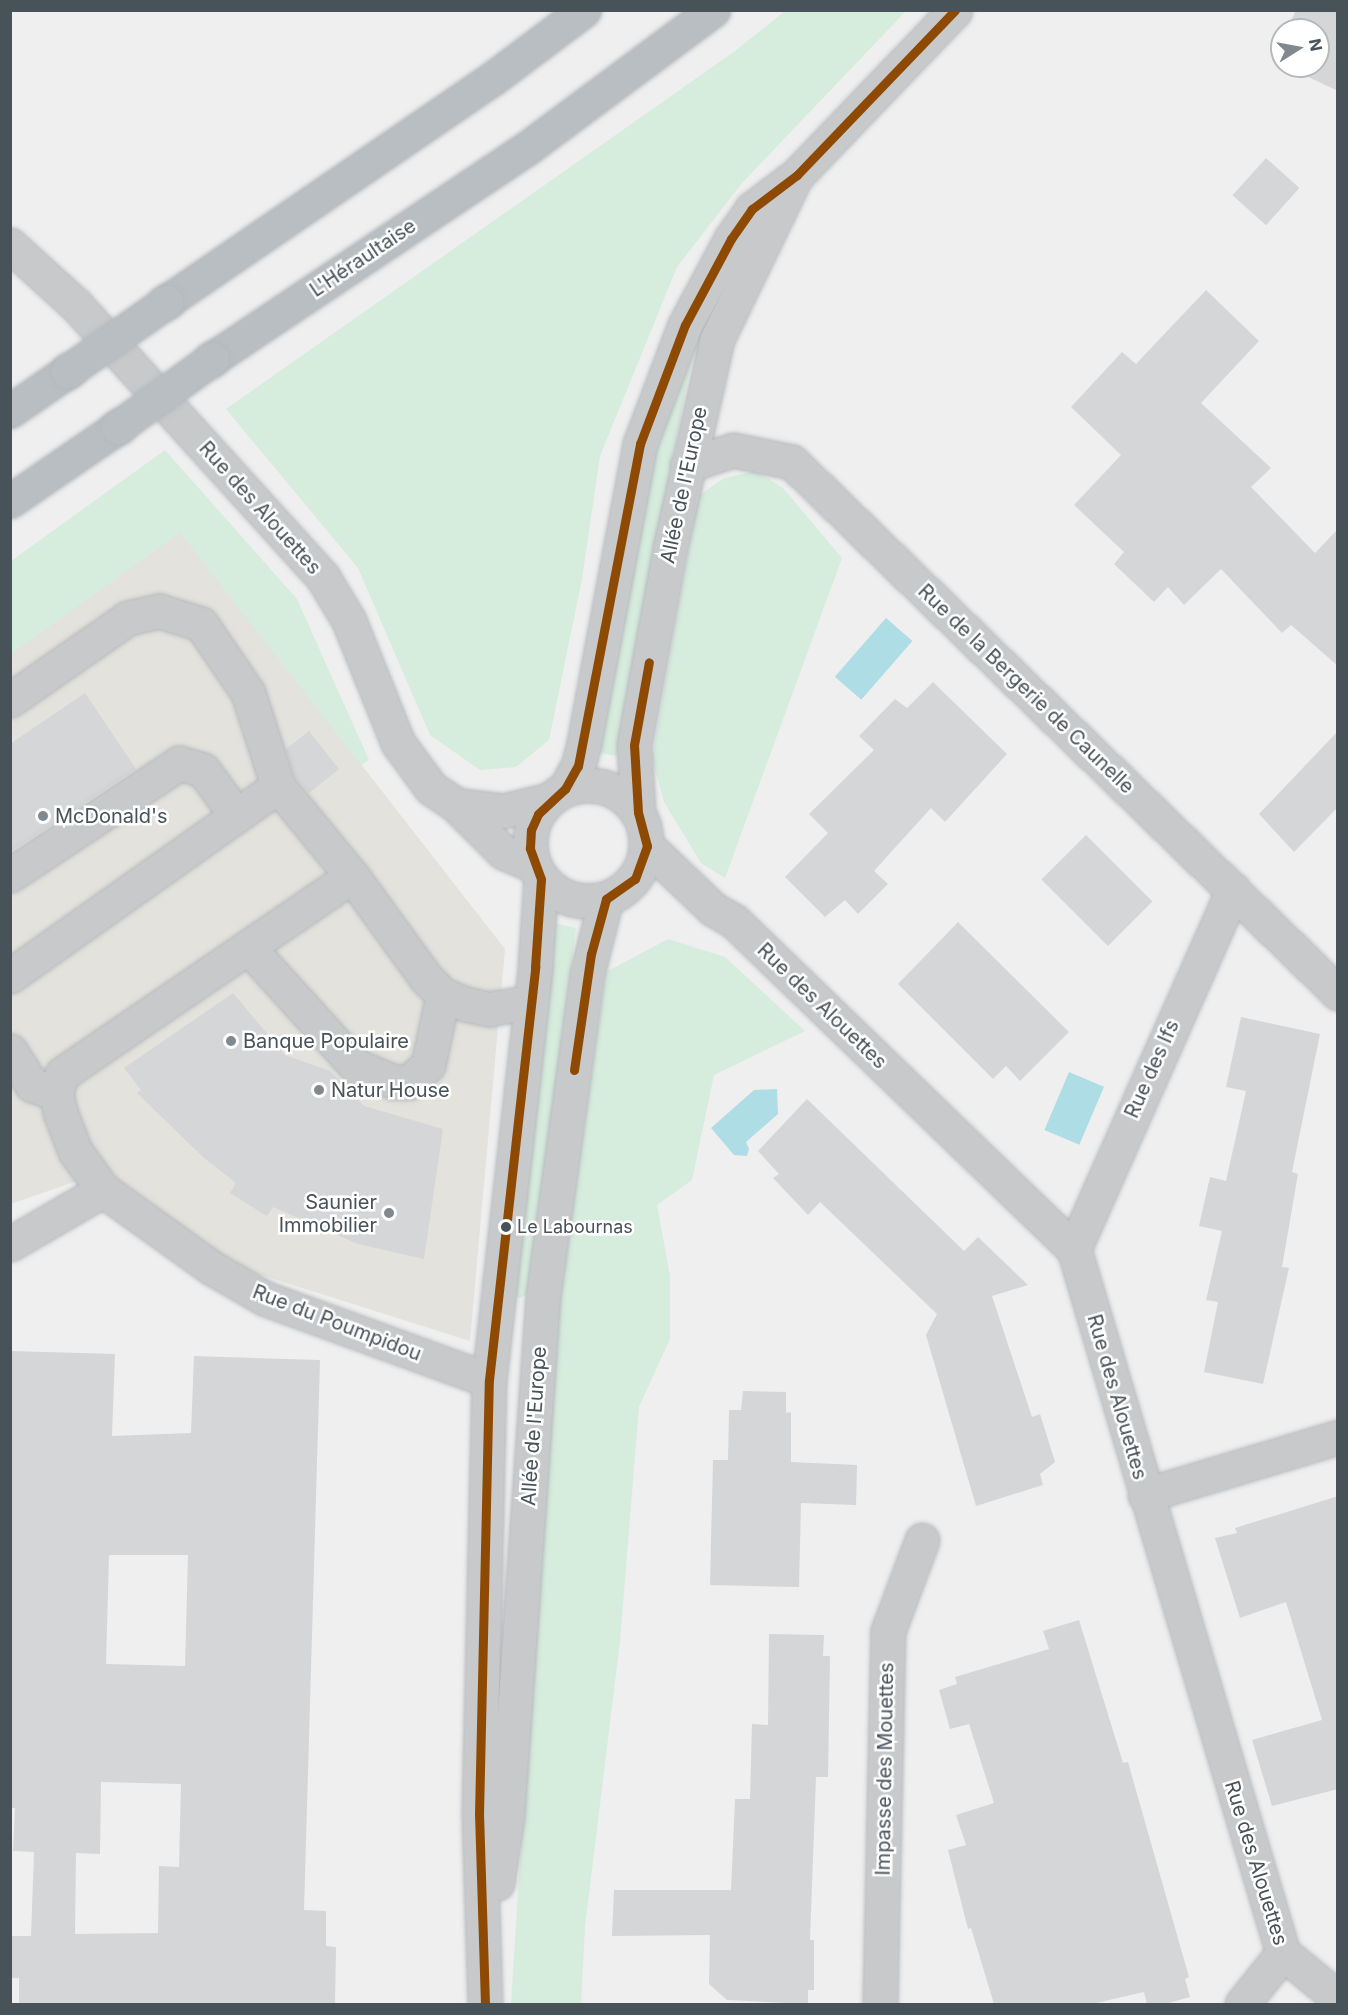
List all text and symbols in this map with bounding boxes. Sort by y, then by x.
north arrow [1270,18,1330,78]
text: N [1305,37,1327,53]
street label: L'Héraultaise [305,214,421,302]
street label: Allée de l'Europe [656,404,712,566]
street label: Rue des Alouettes [194,437,326,579]
street label: Rue de la Bergerie de Caunelle [913,579,1139,799]
place label: McDonald's [55,804,168,828]
marker: McDonald's [36,809,50,823]
street label: Rue des Alouettes [752,938,892,1074]
street label: Rue des Ifs [1120,1016,1184,1122]
place label: Banque Populaire [243,1029,409,1053]
marker: Banque Populaire [224,1034,238,1048]
place label: Natur House [331,1078,450,1102]
marker: Natur House [312,1083,326,1097]
place label: Saunier Immobilier [279,1190,377,1237]
marker: Saunier Immobilier [382,1206,396,1220]
place label: Le Labournas [517,1216,633,1238]
marker: Le Labournas [500,1221,512,1233]
street label: Rue du Poumpidou [249,1280,425,1366]
street label: Rue des Alouettes [1082,1312,1152,1482]
street label: Allée de l'Europe [516,1345,552,1507]
street label: Impasse des Mouettes [871,1662,899,1876]
street label: Rue des Alouettes [1220,1778,1292,1948]

